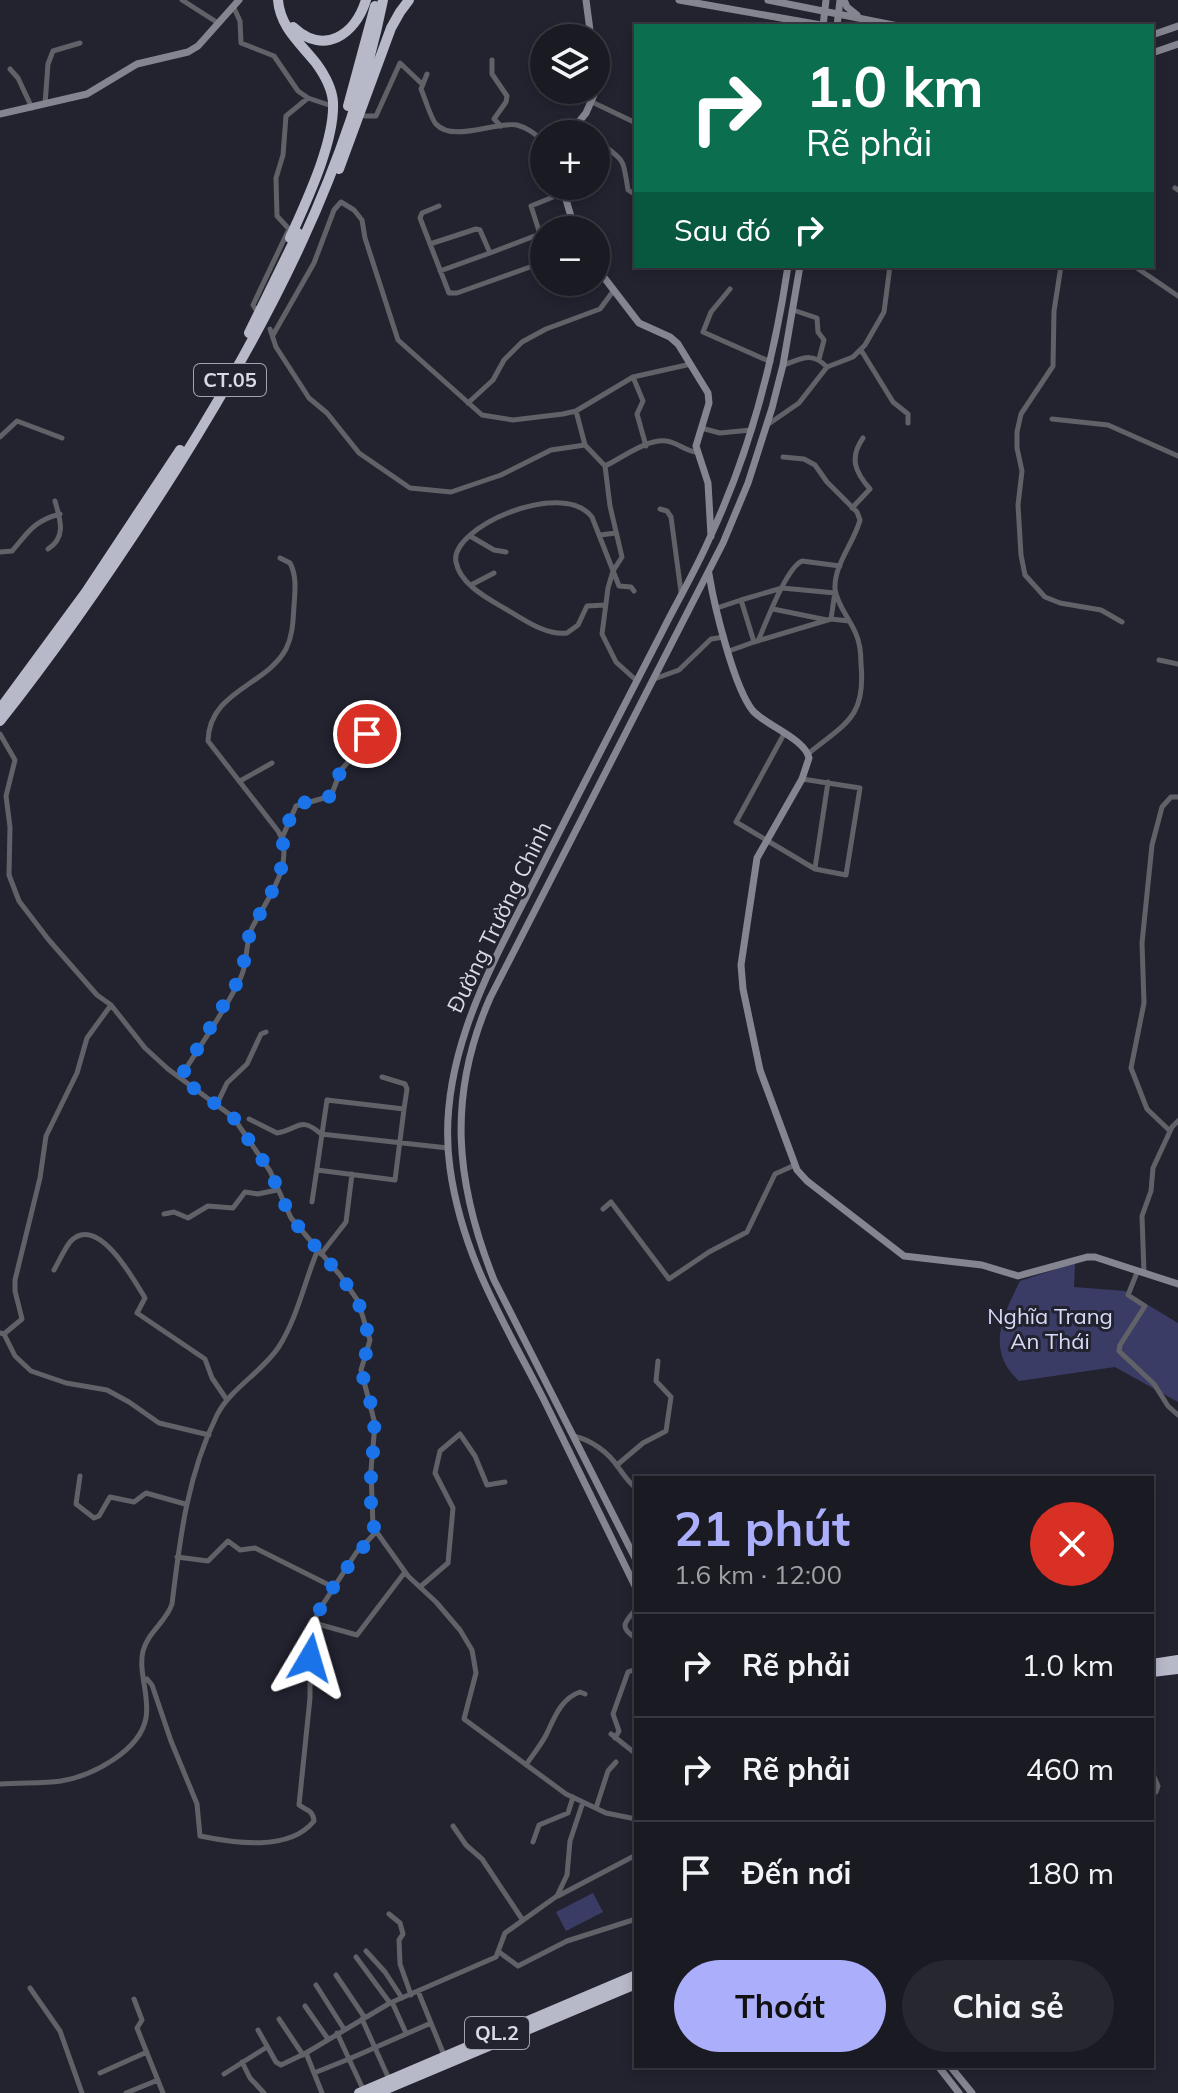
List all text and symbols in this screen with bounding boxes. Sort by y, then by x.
map controls [530,24,610,296]
button: layers [530,24,610,104]
text: 1.0 km [806,51,984,121]
icon: right [674,56,778,160]
button: + [530,120,610,200]
text: Rẽ phải [806,120,932,165]
icon: right [787,208,831,252]
text: Sau đó [674,211,771,249]
button: − [530,216,610,296]
road number: CT.05 [194,364,266,396]
pin [333,700,401,768]
icon: arrive [345,712,389,756]
street label: Đường Trường Chinh [441,817,557,1017]
park label: Nghĩa Trang An Thái [987,1302,1113,1355]
text: 21 phút [674,1498,850,1558]
button: close [1030,1502,1114,1586]
text: 1.6 km · 12:00 [674,1558,842,1591]
position arrow [268,1616,352,1700]
icon: right [674,1643,718,1687]
text: Rẽ phải [742,1646,850,1684]
text: 1.0 km [1022,1646,1114,1684]
icon: right [674,1747,718,1791]
text: Rẽ phải [742,1750,850,1788]
text: 460 m [1026,1750,1114,1788]
icon: arrive [674,1851,718,1895]
text: Đến nơi [742,1854,851,1892]
text: 180 m [1026,1854,1114,1892]
button: Thoát [674,1960,886,2052]
button: Chia sẻ [902,1960,1114,2052]
road number: QL.2 [465,2017,529,2049]

